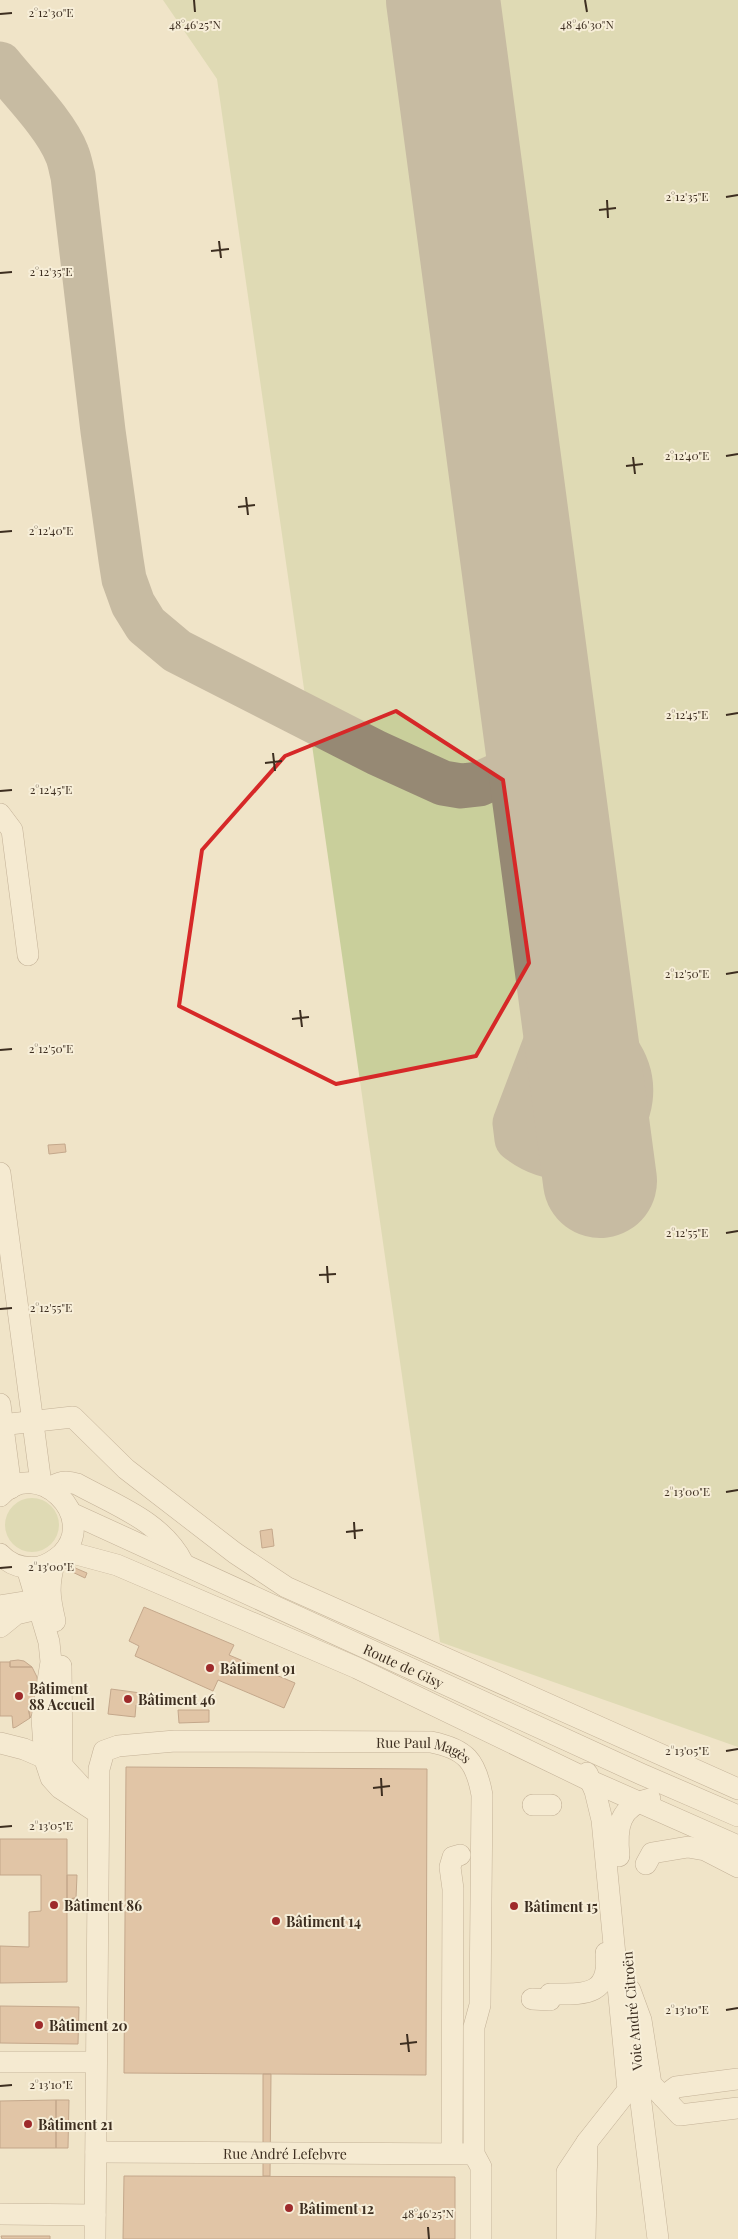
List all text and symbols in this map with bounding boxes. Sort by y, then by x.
text: 2°12'30"E [28,4,74,20]
text: 48°46'25"N [169,16,222,32]
text: 48°46'30"N [560,16,614,32]
text: 2°12'35"E [665,188,709,204]
text: 2°12'35"E [29,263,73,279]
text: 2°12'40"E [665,447,709,463]
text: 2°12'40"E [29,522,73,538]
text: 2°12'45"E [666,706,708,722]
text: 2°12'45"E [30,781,72,797]
text: 2°12'50"E [665,965,709,981]
text: 2°12'50"E [29,1040,73,1056]
text: 2°12'55"E [666,1224,708,1240]
text: 2°12'55"E [30,1299,72,1315]
text: 2°13'00"E [664,1483,710,1499]
text: 2°13'00"E [28,1558,74,1574]
street label: Route de Gisy [361,1639,447,1692]
place label: Bâtiment 91 [220,1659,295,1678]
marker: Bâtiment 91 [204,1662,216,1674]
place label: Bâtiment 88 Accueil [29,1679,96,1714]
marker: Bâtiment 88 Accueil [13,1690,25,1702]
place label: Bâtiment 46 [138,1690,215,1709]
marker: Bâtiment 46 [122,1693,134,1705]
street label: Rue Paul Magès [376,1732,476,1767]
text: 2°13'05"E [665,1742,709,1758]
text: 2°13'05"E [29,1817,73,1833]
place label: Bâtiment 86 [64,1896,142,1915]
place label: Bâtiment 15 [524,1897,598,1916]
marker: Bâtiment 86 [48,1899,60,1911]
marker: Bâtiment 15 [508,1900,520,1912]
place label: Bâtiment 14 [286,1912,361,1931]
marker: Bâtiment 14 [270,1915,282,1927]
street label: Voie André Citroën [617,1950,647,2072]
text: 2°13'10"E [665,2001,709,2017]
place label: Bâtiment 20 [49,2016,128,2035]
marker: Bâtiment 20 [33,2019,45,2031]
text: 2°13'10"E [29,2076,73,2092]
place label: Bâtiment 21 [38,2115,113,2134]
marker: Bâtiment 21 [22,2118,34,2130]
street label: Rue André Lefebvre [223,2143,347,2163]
place label: Bâtiment 12 [299,2199,374,2218]
marker: Bâtiment 12 [283,2202,295,2214]
text: 48°46'25"N [402,2205,455,2221]

